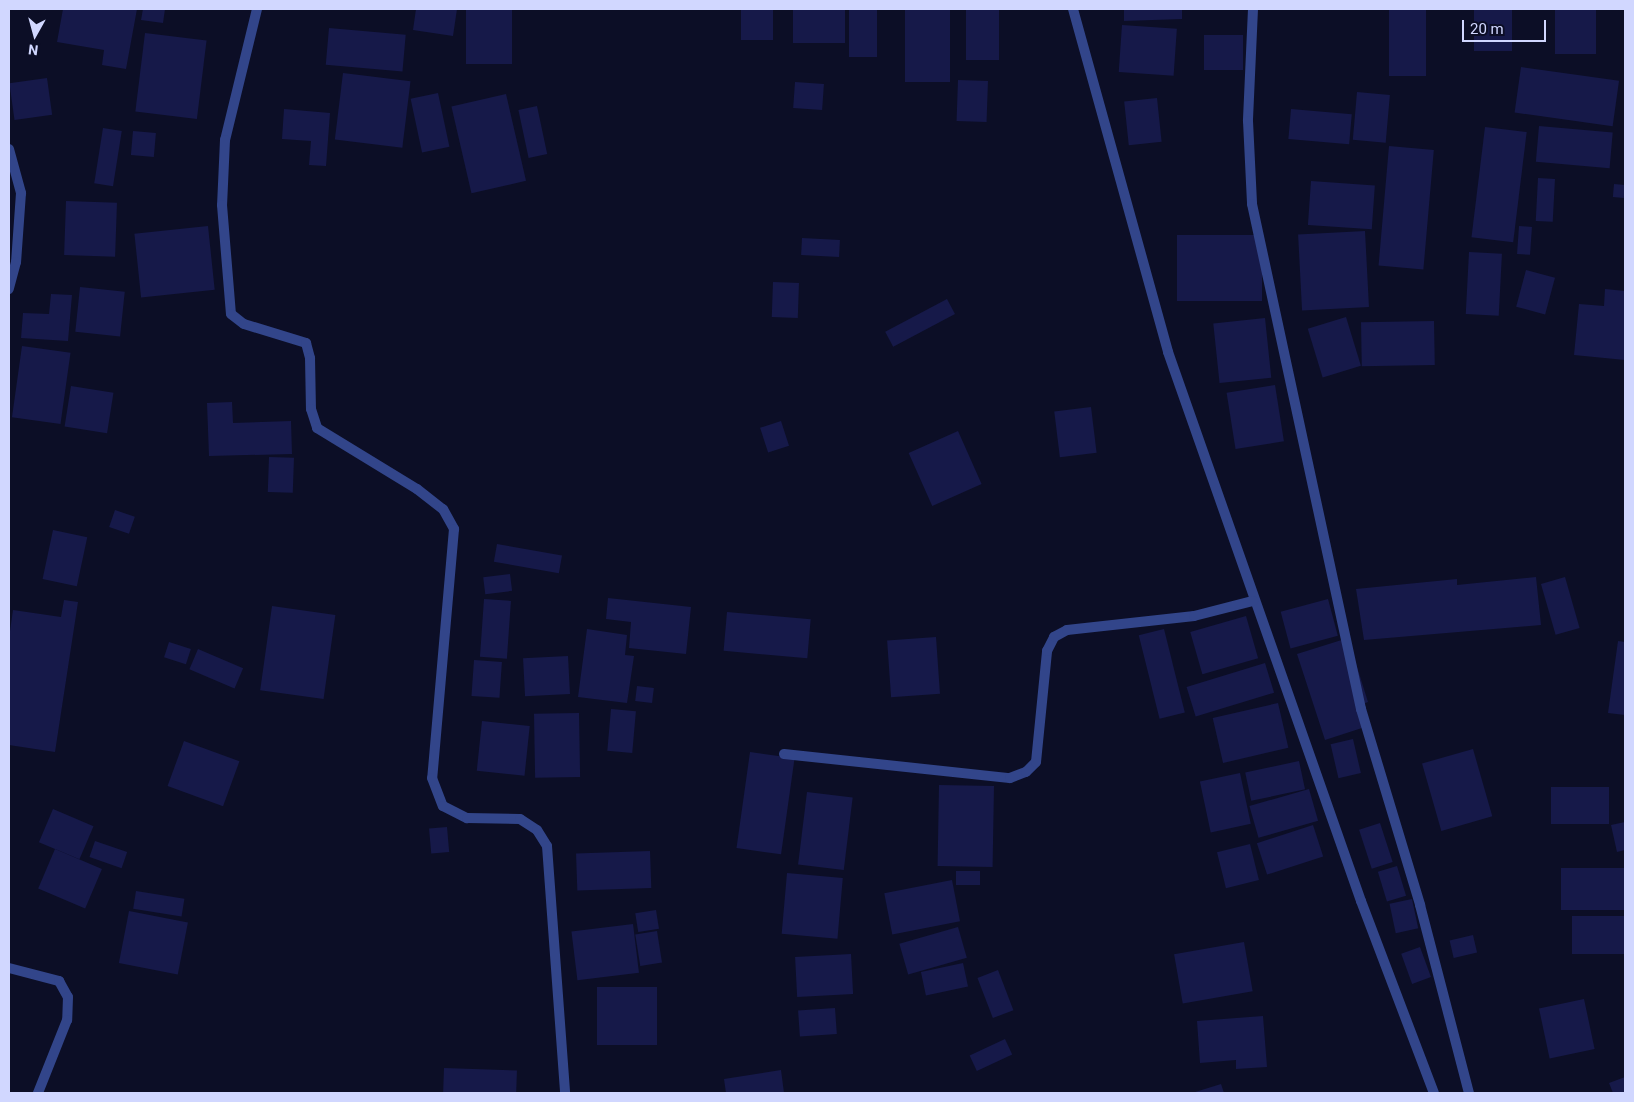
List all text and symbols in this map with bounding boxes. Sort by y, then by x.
north arrow [10,10,60,60]
scale bar [1464,10,1548,42]
text: 20 m [1470,20,1504,38]
text: N [27,41,39,58]

